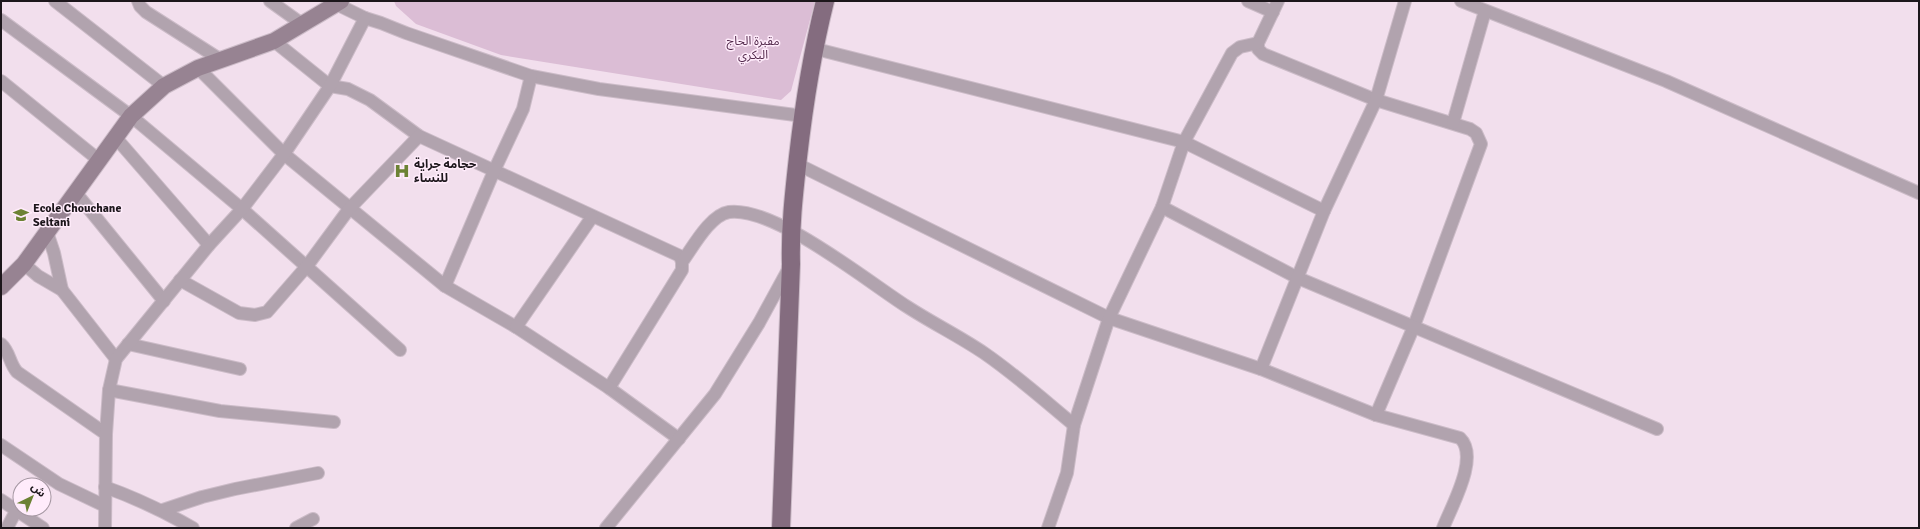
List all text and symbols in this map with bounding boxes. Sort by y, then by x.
park label: مقبرة الحاج البكري [727,34,779,64]
place label: حجامة جراية للنساء [414,157,477,186]
hospital icon: حجامة جراية للنساء [393,162,411,180]
place label: Ecole Chouchane Seltani [33,201,121,230]
school or university icon: Ecole Chouchane Seltani [12,206,30,224]
north arrow [12,477,52,517]
text: ش [29,480,48,500]

